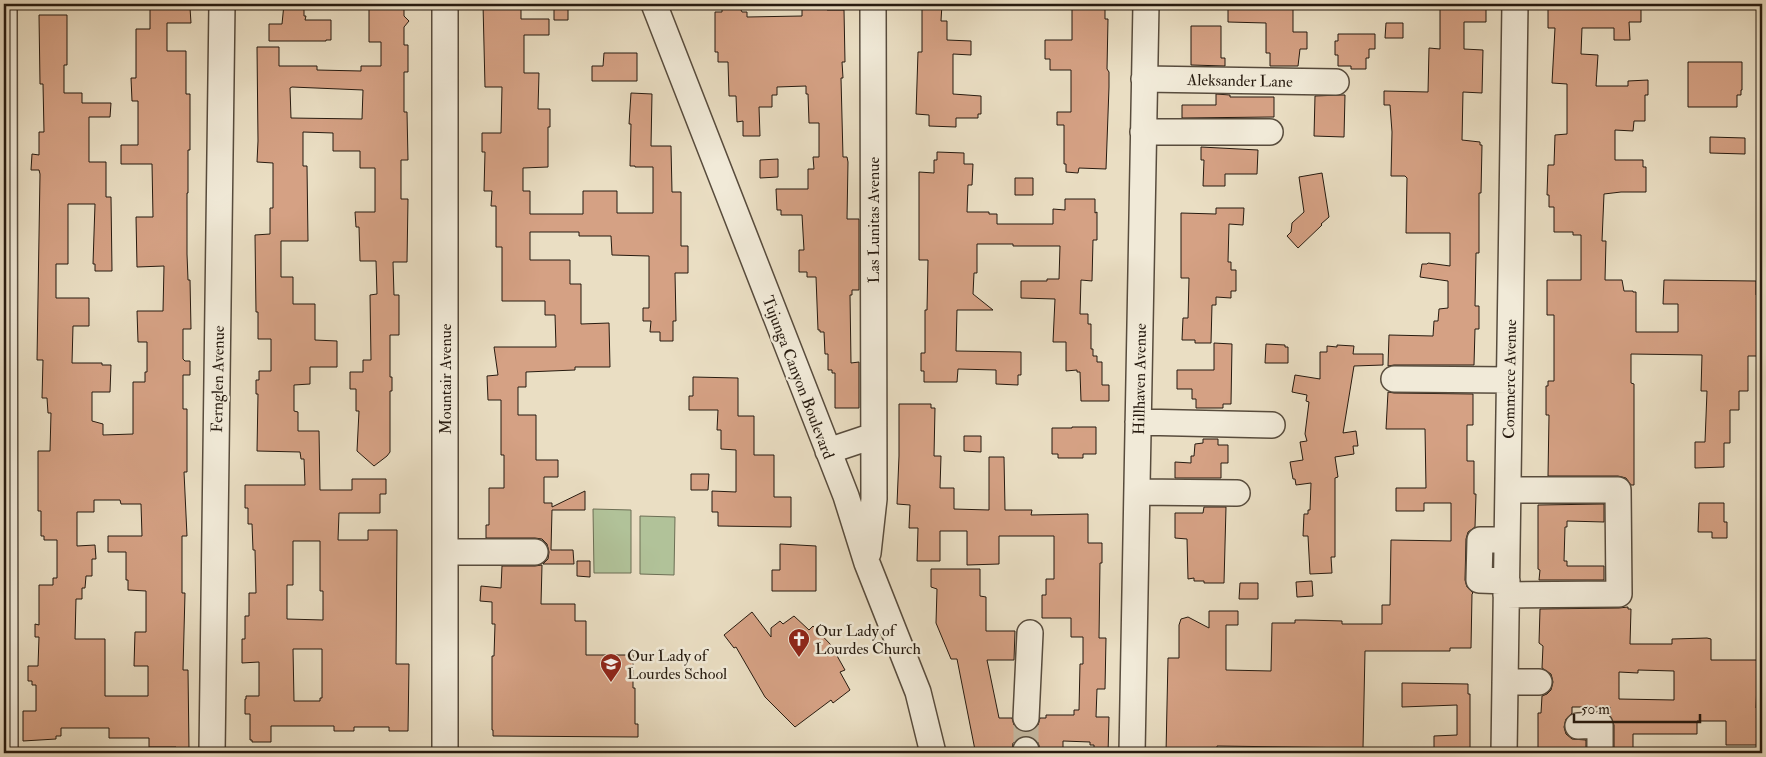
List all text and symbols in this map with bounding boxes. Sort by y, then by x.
street label: Aleksander Lane [1186,70,1293,92]
street label: Las Lunitas Avenue [864,157,884,283]
street label: Tujunga Canyon Boulevard [758,293,839,462]
street label: Commerce Avenue [1499,319,1521,439]
street label: Mountair Avenue [436,323,456,434]
street label: Hillhaven Avenue [1129,323,1151,435]
street label: Fernglen Avenue [207,325,229,433]
place label: Our Lady of Lourdes Church [815,621,922,659]
church icon: Our Lady of Lourdes Church [787,627,811,658]
place label: Our Lady of Lourdes School [627,646,727,684]
school or university icon: Our Lady of Lourdes School [599,652,623,683]
scale bar [1574,692,1700,724]
text: 50 m [1581,700,1610,719]

